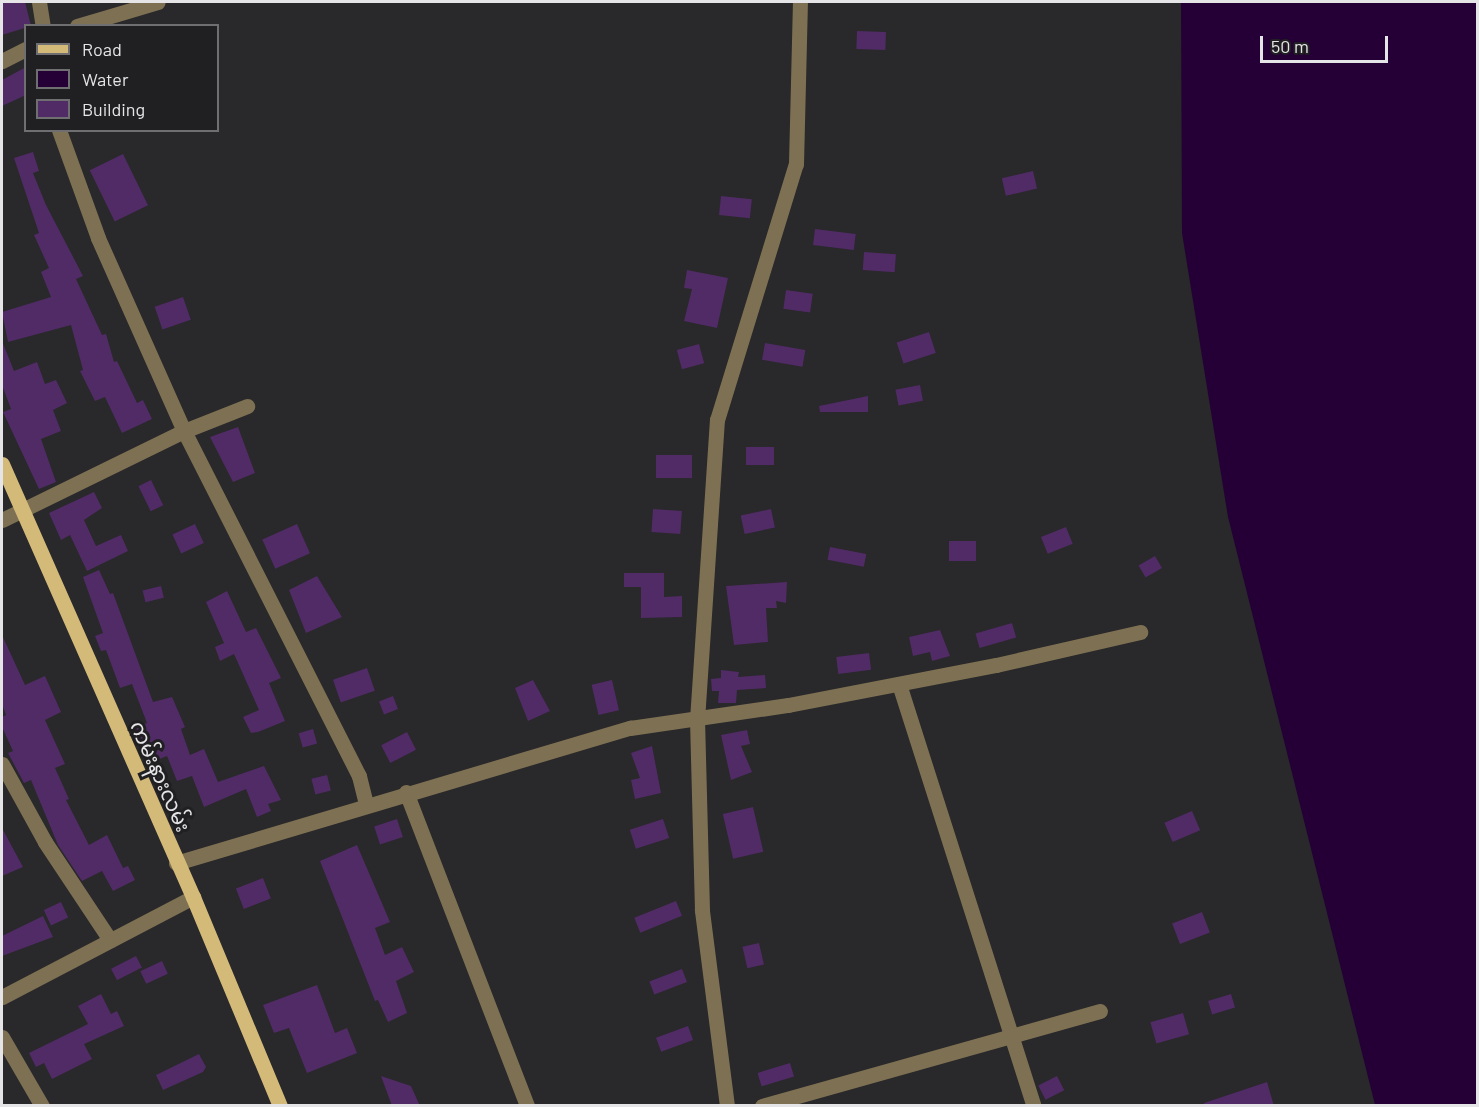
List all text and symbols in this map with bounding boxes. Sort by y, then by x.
legend [24,24,219,132]
scale bar [1263,24,1390,62]
text: 50 m [1271,35,1309,57]
text: Road [82,38,122,60]
text: Water [82,68,129,90]
text: Building [82,98,145,120]
street label: ကမ်းနားလမ်း [125,717,197,835]

